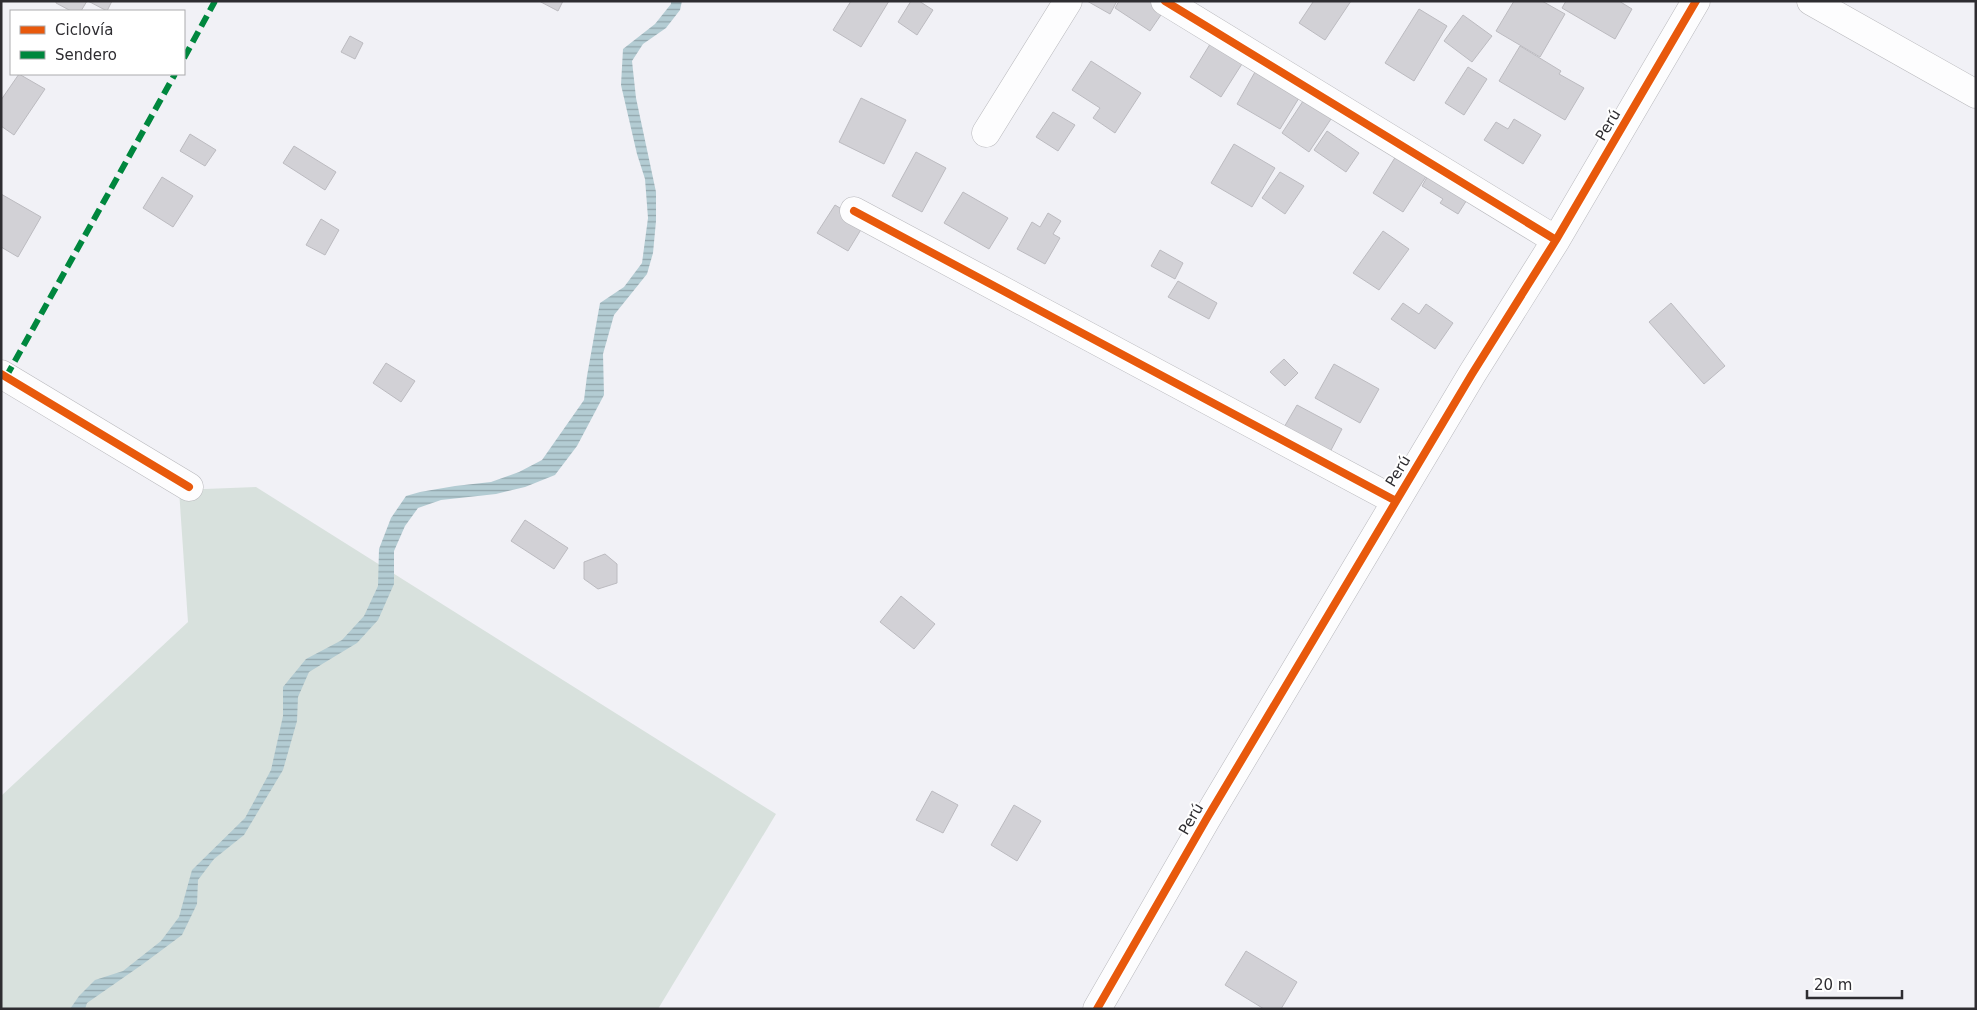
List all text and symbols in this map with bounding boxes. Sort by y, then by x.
legend [10,10,185,75]
text: Ciclovía [55,21,113,39]
text: Sendero [55,46,117,64]
street label: Perú [1592,106,1624,144]
street label: Perú [1382,452,1414,490]
street label: Perú [1175,800,1207,838]
scale bar [1807,968,1902,1000]
text: 20 m [1814,976,1852,994]

